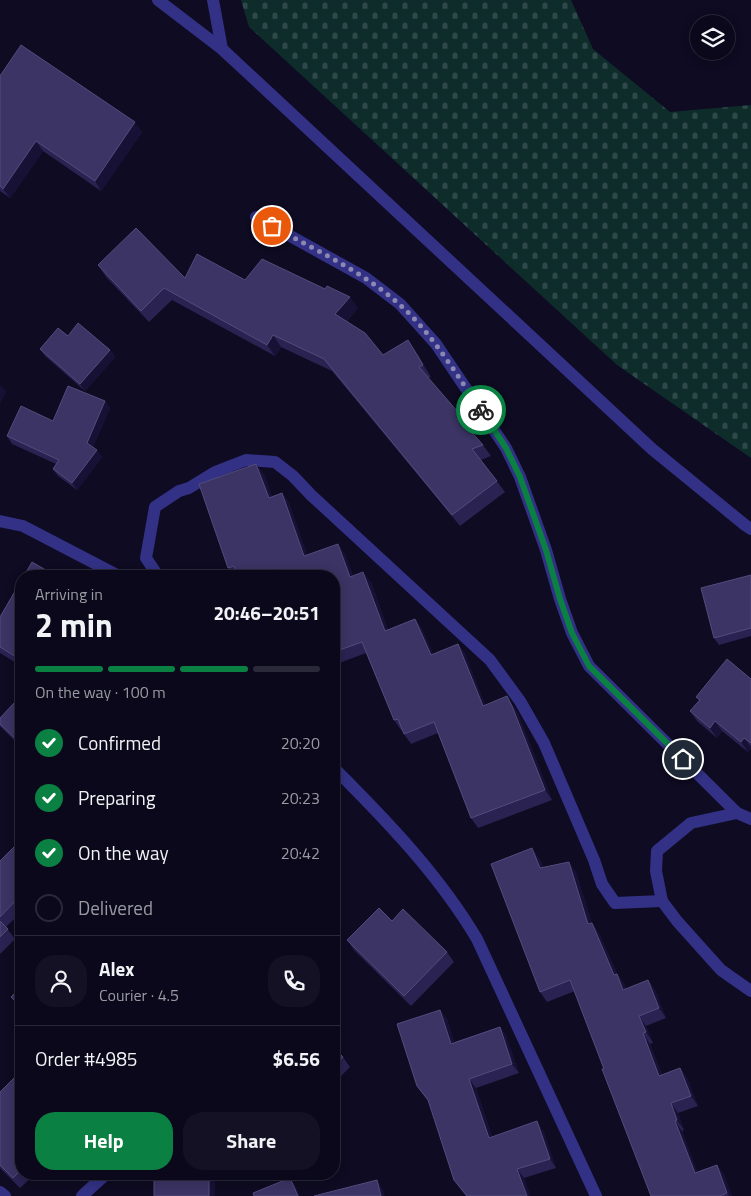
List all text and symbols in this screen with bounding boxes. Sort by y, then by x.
map controls [690,15,735,60]
button: layers [690,15,735,60]
pin [251,205,293,247]
icon: bag [258,212,286,240]
courier [456,385,506,435]
icon: bike [467,396,495,424]
text: Arriving in [35,582,103,606]
text: 20:46–20:51 [213,598,320,627]
text: 2 min [35,601,113,649]
text: On the way · 100 m [35,680,166,704]
text: Confirmed [78,728,161,757]
icon: check [35,729,63,757]
text: 20:20 [281,731,320,755]
pin [662,738,704,780]
icon: home [669,745,697,773]
text: Preparing [78,783,155,812]
icon: check [35,784,63,812]
text: 20:23 [281,786,320,810]
text: On the way [78,838,169,867]
icon: check [35,839,63,867]
text: 20:42 [281,841,320,865]
text: Delivered [78,893,153,922]
text: Alex [99,954,134,983]
button: person [35,955,87,1007]
button: phone [268,955,320,1007]
text: Courier · 4.5 [99,983,179,1007]
text: Order #4985 [35,1044,137,1073]
text: $6.56 [273,1044,320,1073]
button: Help [35,1112,173,1170]
button: Share [183,1112,320,1170]

